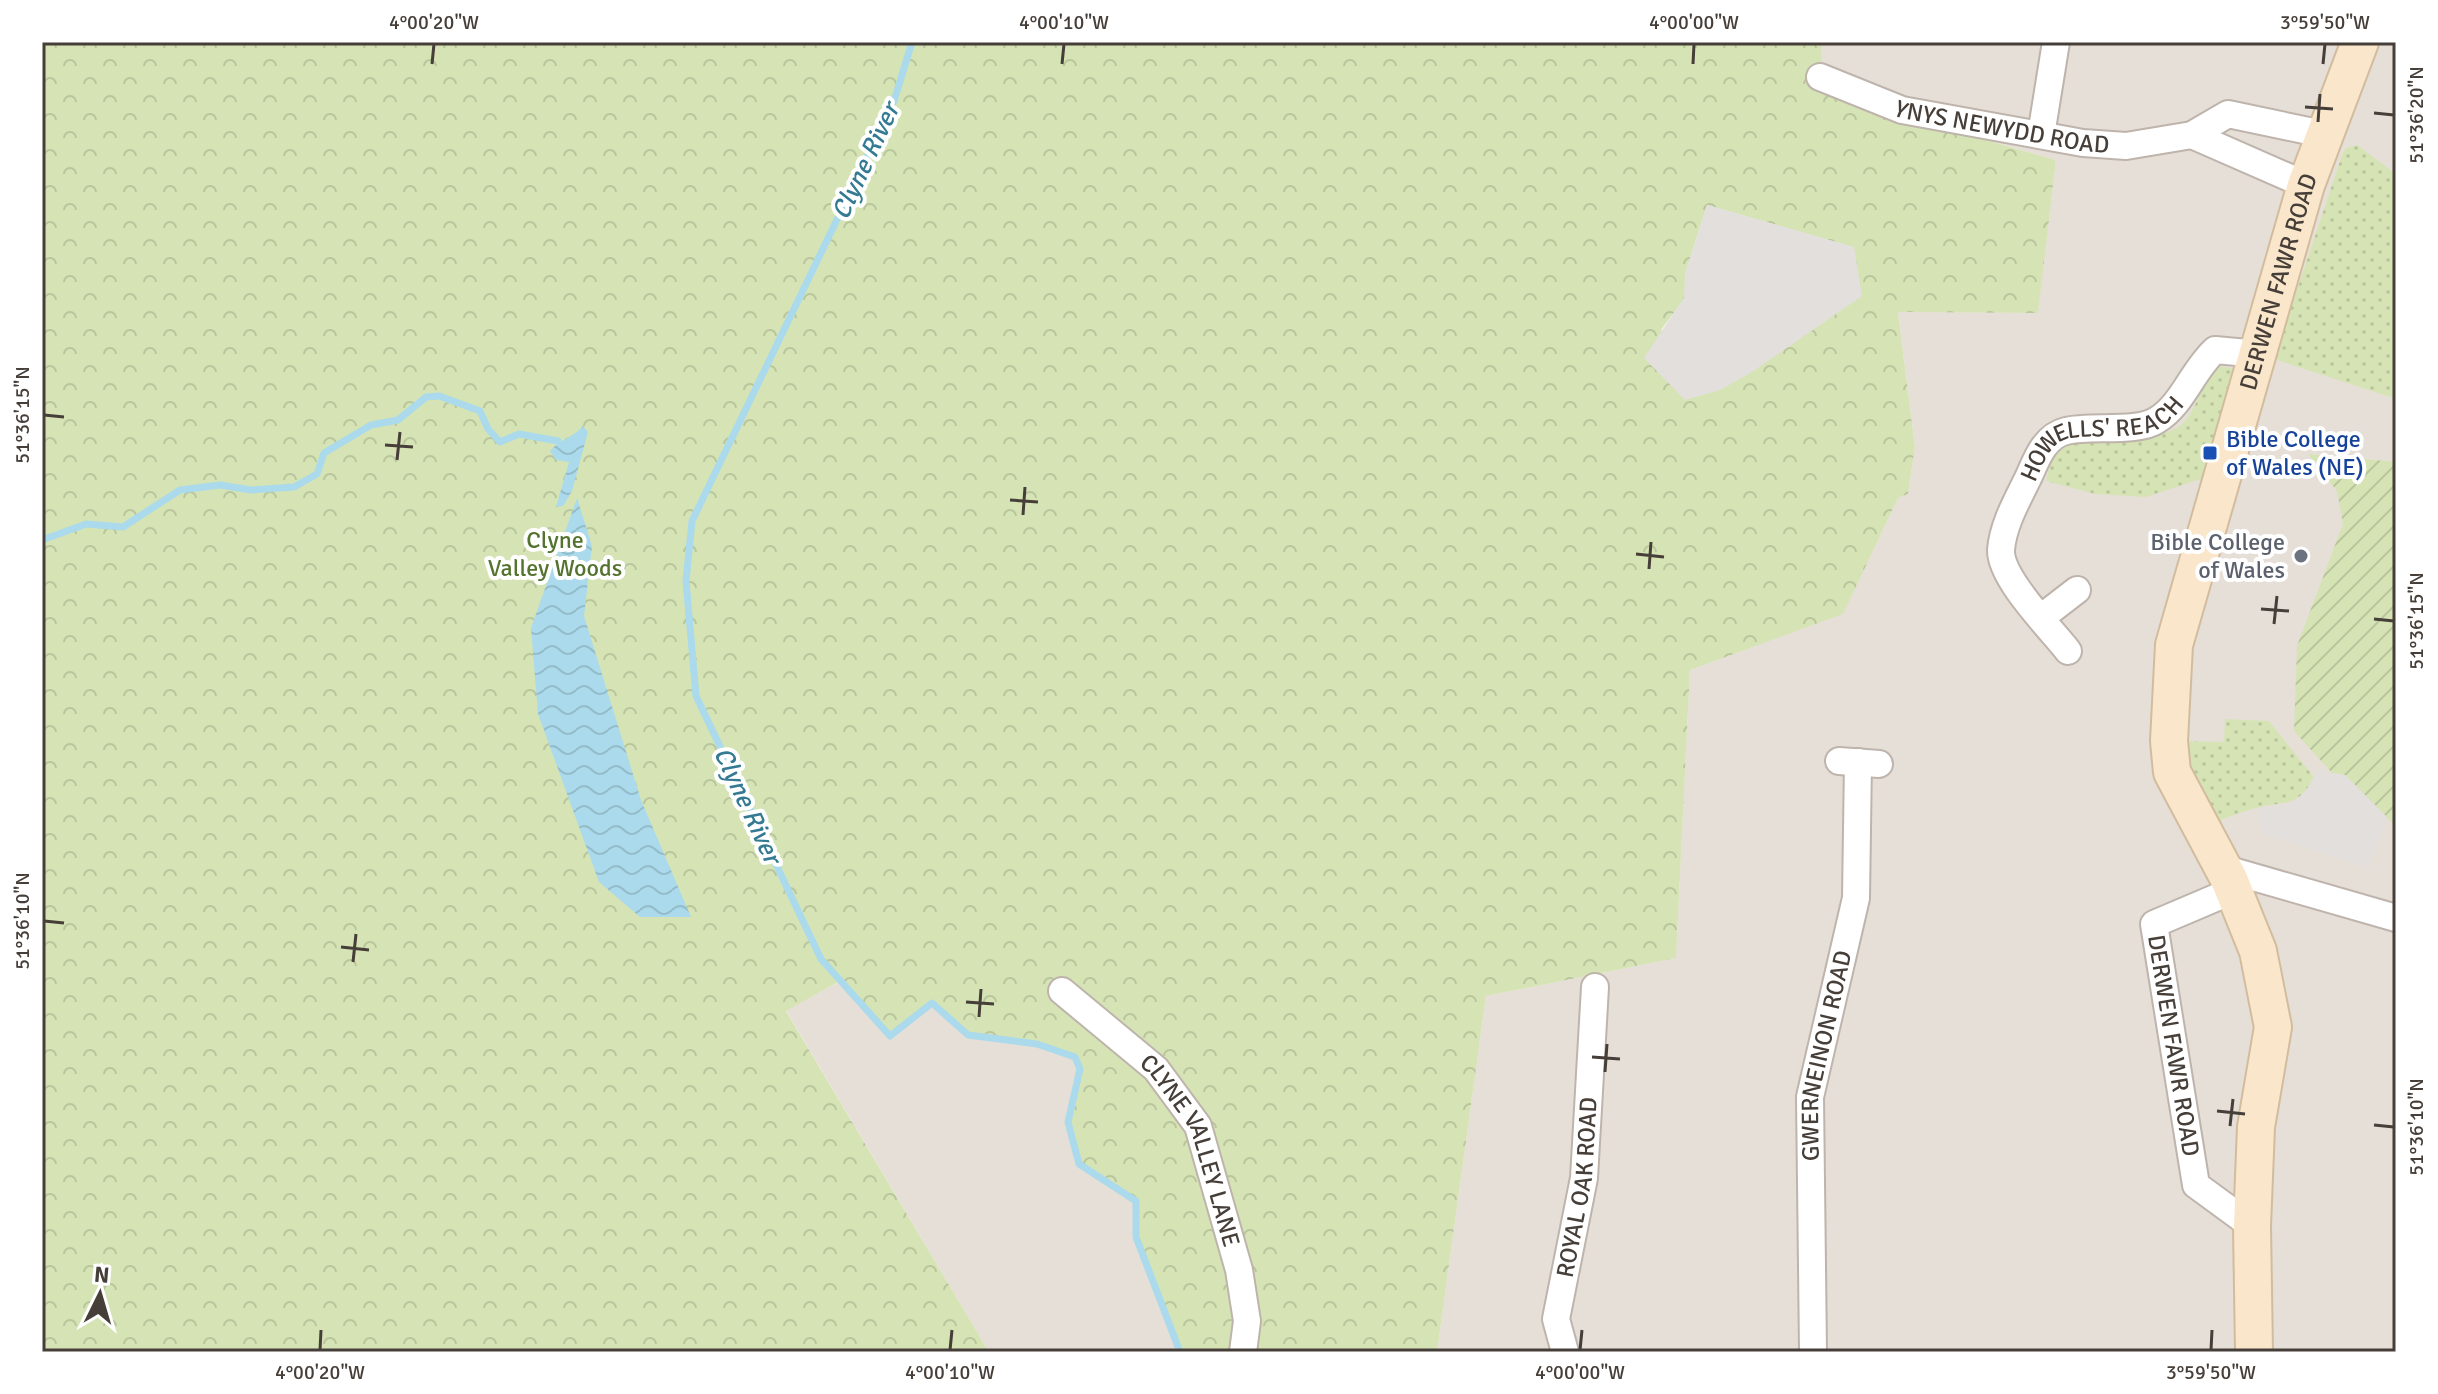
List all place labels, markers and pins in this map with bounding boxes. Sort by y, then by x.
place label: Bible College of Wales (NE) [2226,424,2364,482]
marker: Bible College of Wales (NE) [2201,444,2219,462]
place label: Bible College of Wales [2150,527,2285,585]
marker: Bible College of Wales [2292,547,2310,565]

